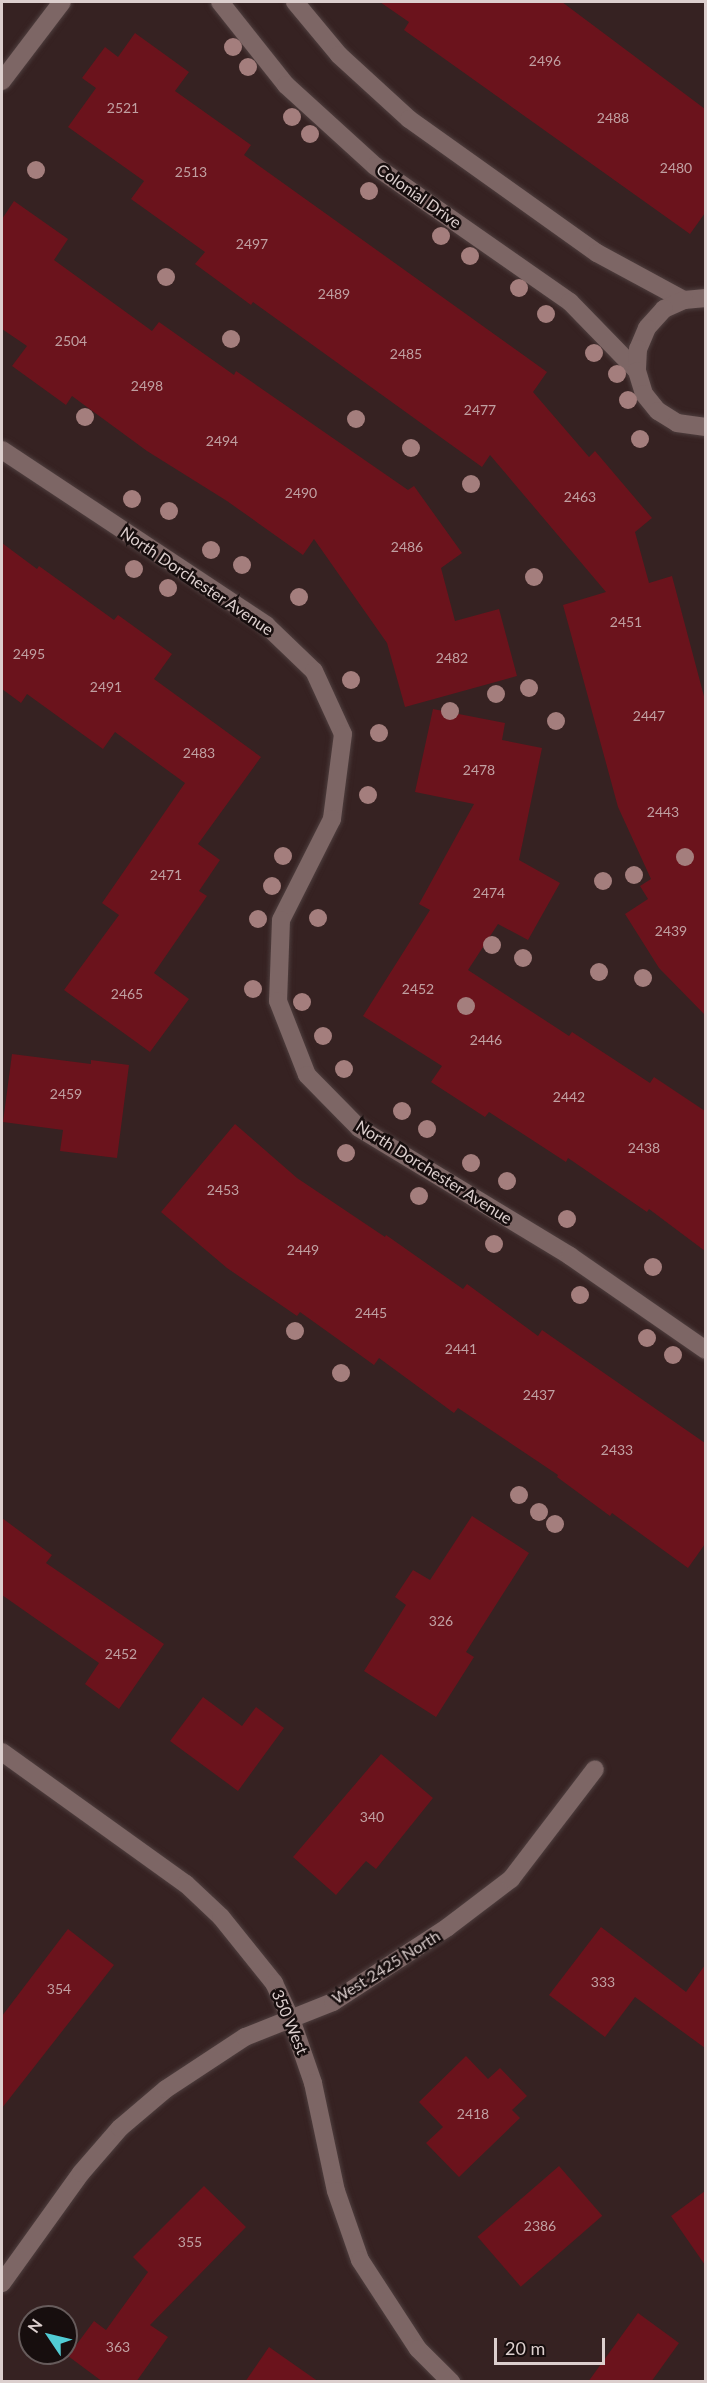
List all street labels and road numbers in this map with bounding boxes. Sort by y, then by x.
street label: Colonial Drive [373,160,465,232]
street label: North Dorchester Avenue [117,522,277,640]
street label: North Dorchester Avenue [352,1116,516,1228]
street label: West 2425 North [328,1926,444,2008]
street label: 350 West [268,1987,312,2057]

